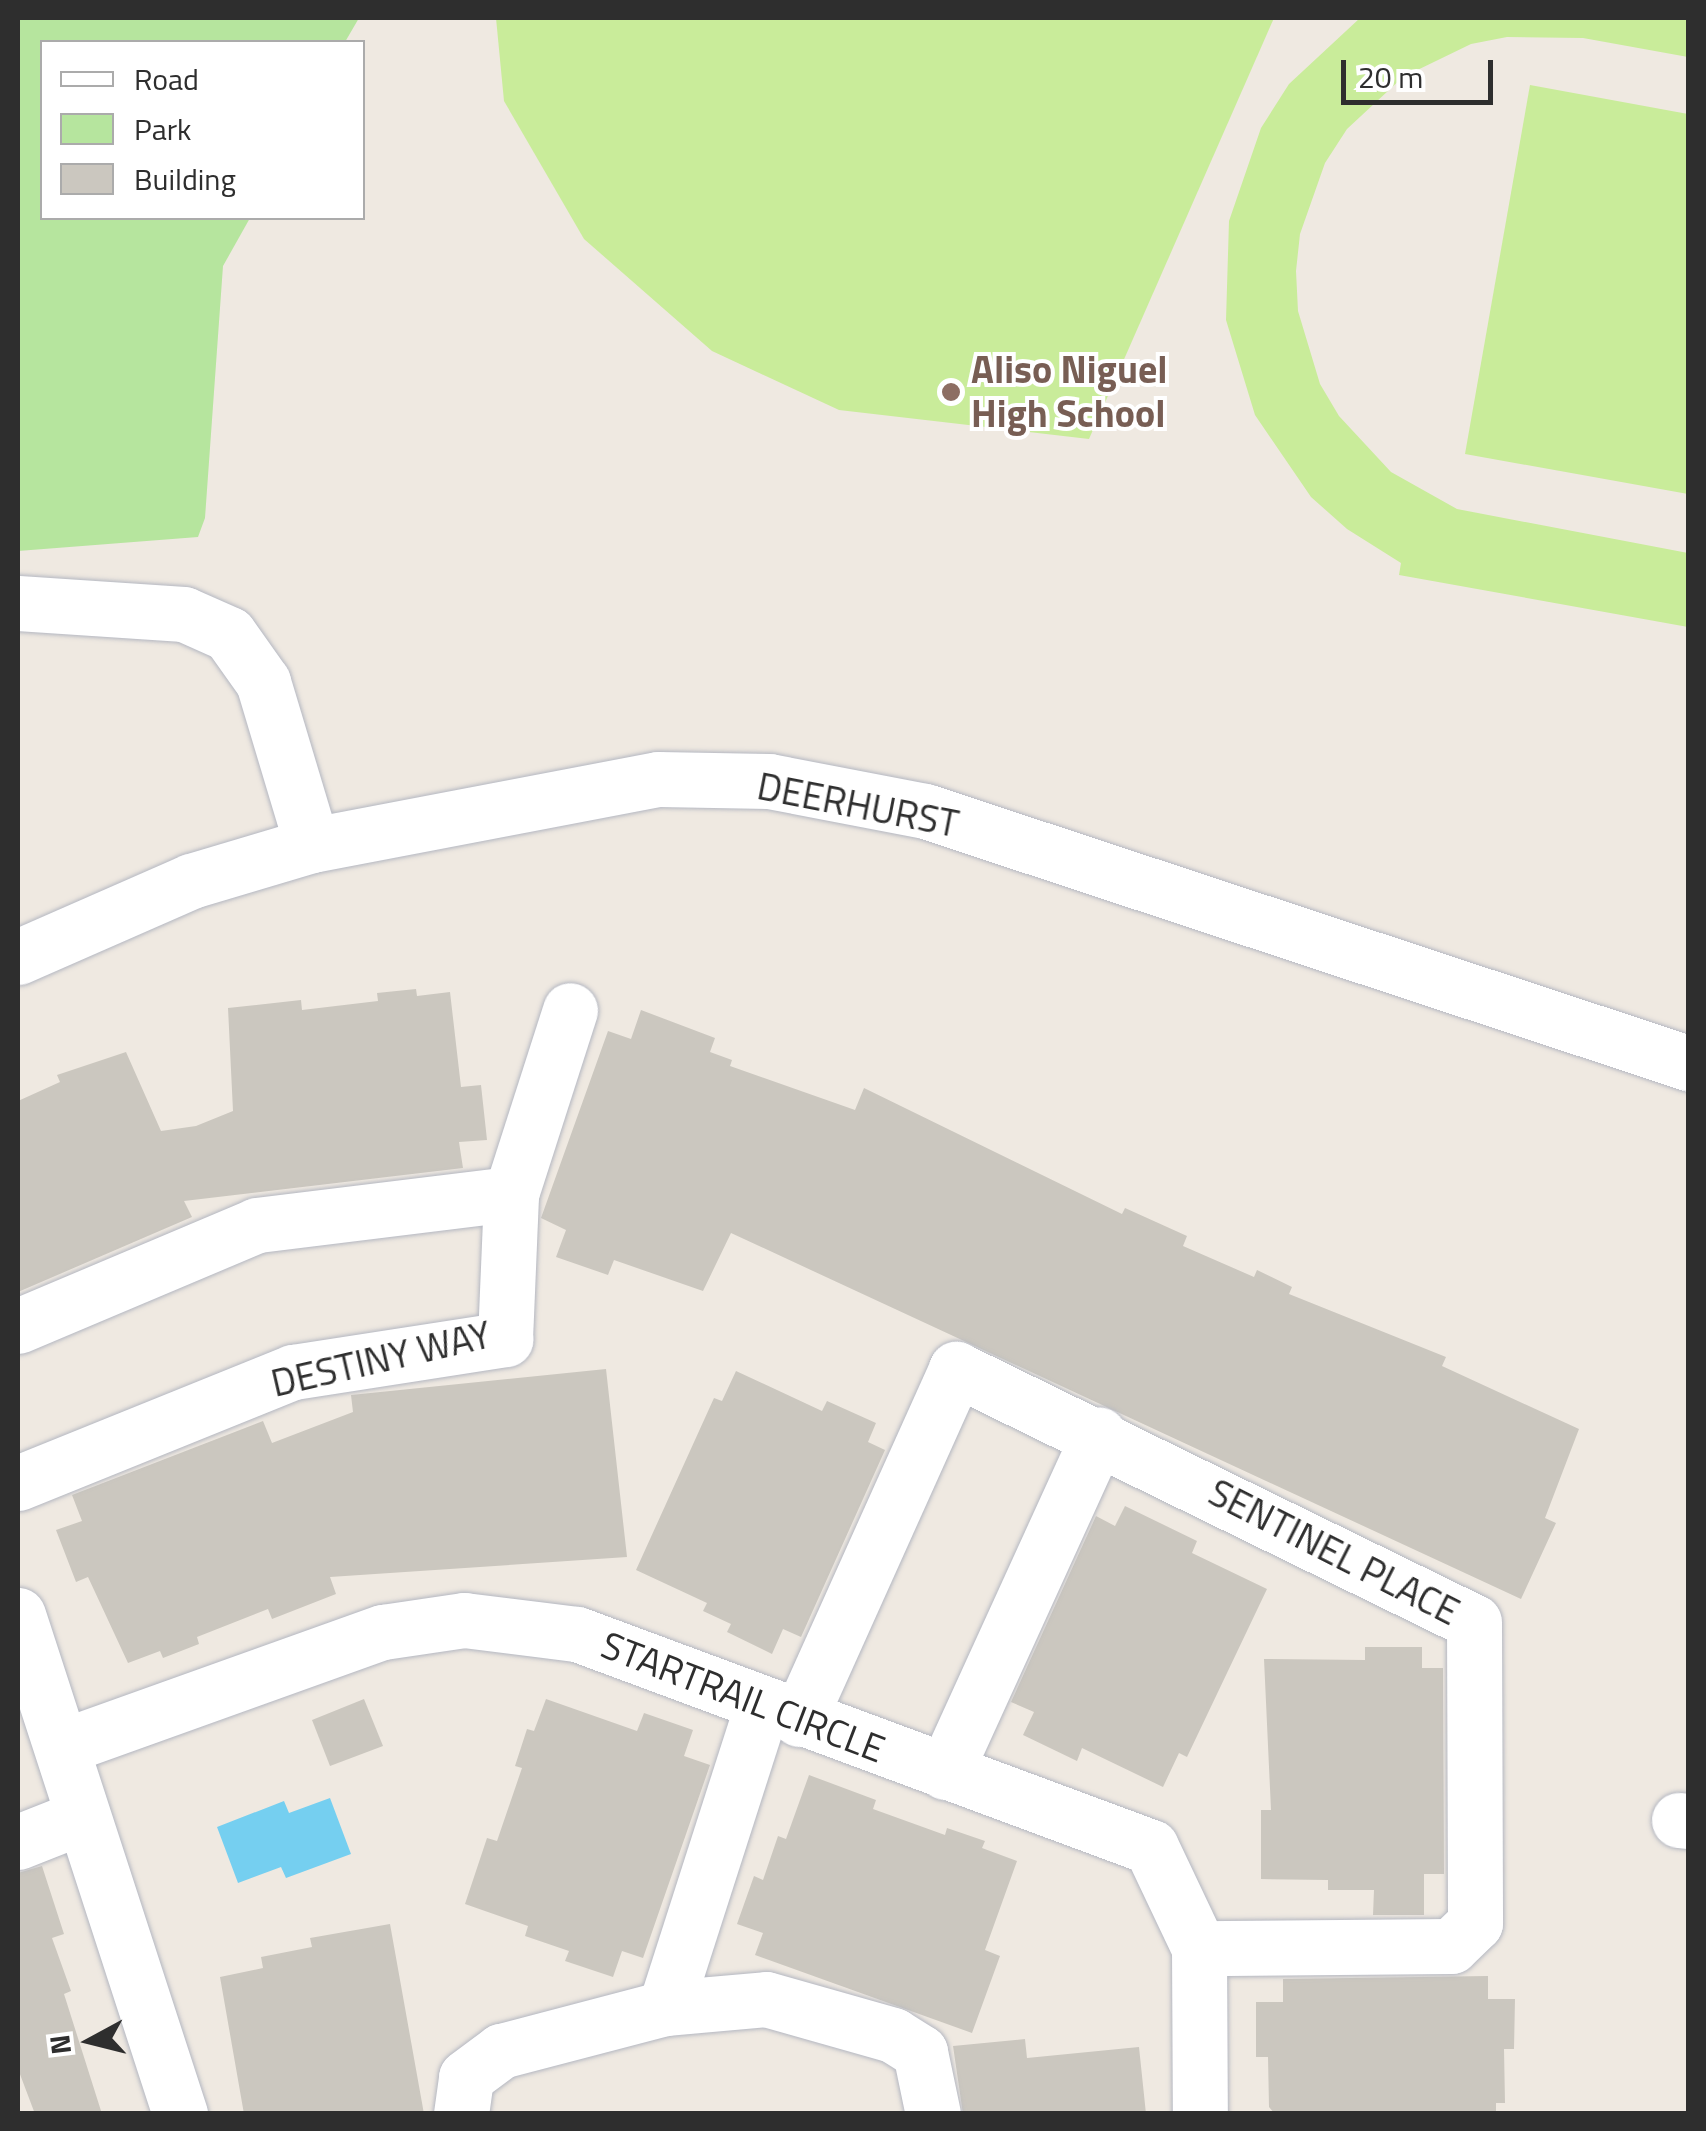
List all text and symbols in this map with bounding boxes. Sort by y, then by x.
legend [40,40,365,220]
scale bar [1346,40,1498,102]
text: 20 m [1358,54,1423,100]
text: Road [134,56,199,102]
text: Park [134,106,191,152]
text: Building [134,156,236,202]
place label: Aliso Niguel High School [971,347,1168,436]
marker: Aliso Niguel High School [940,381,962,403]
street label: DEERHURST [753,763,963,847]
street label: DESTINY WAY [267,1312,495,1406]
street label: SENTINEL PLACE [1201,1469,1467,1635]
street label: STARTRAIL CIRCLE [595,1622,891,1772]
north arrow [40,1991,140,2091]
text: N [37,2032,82,2057]

